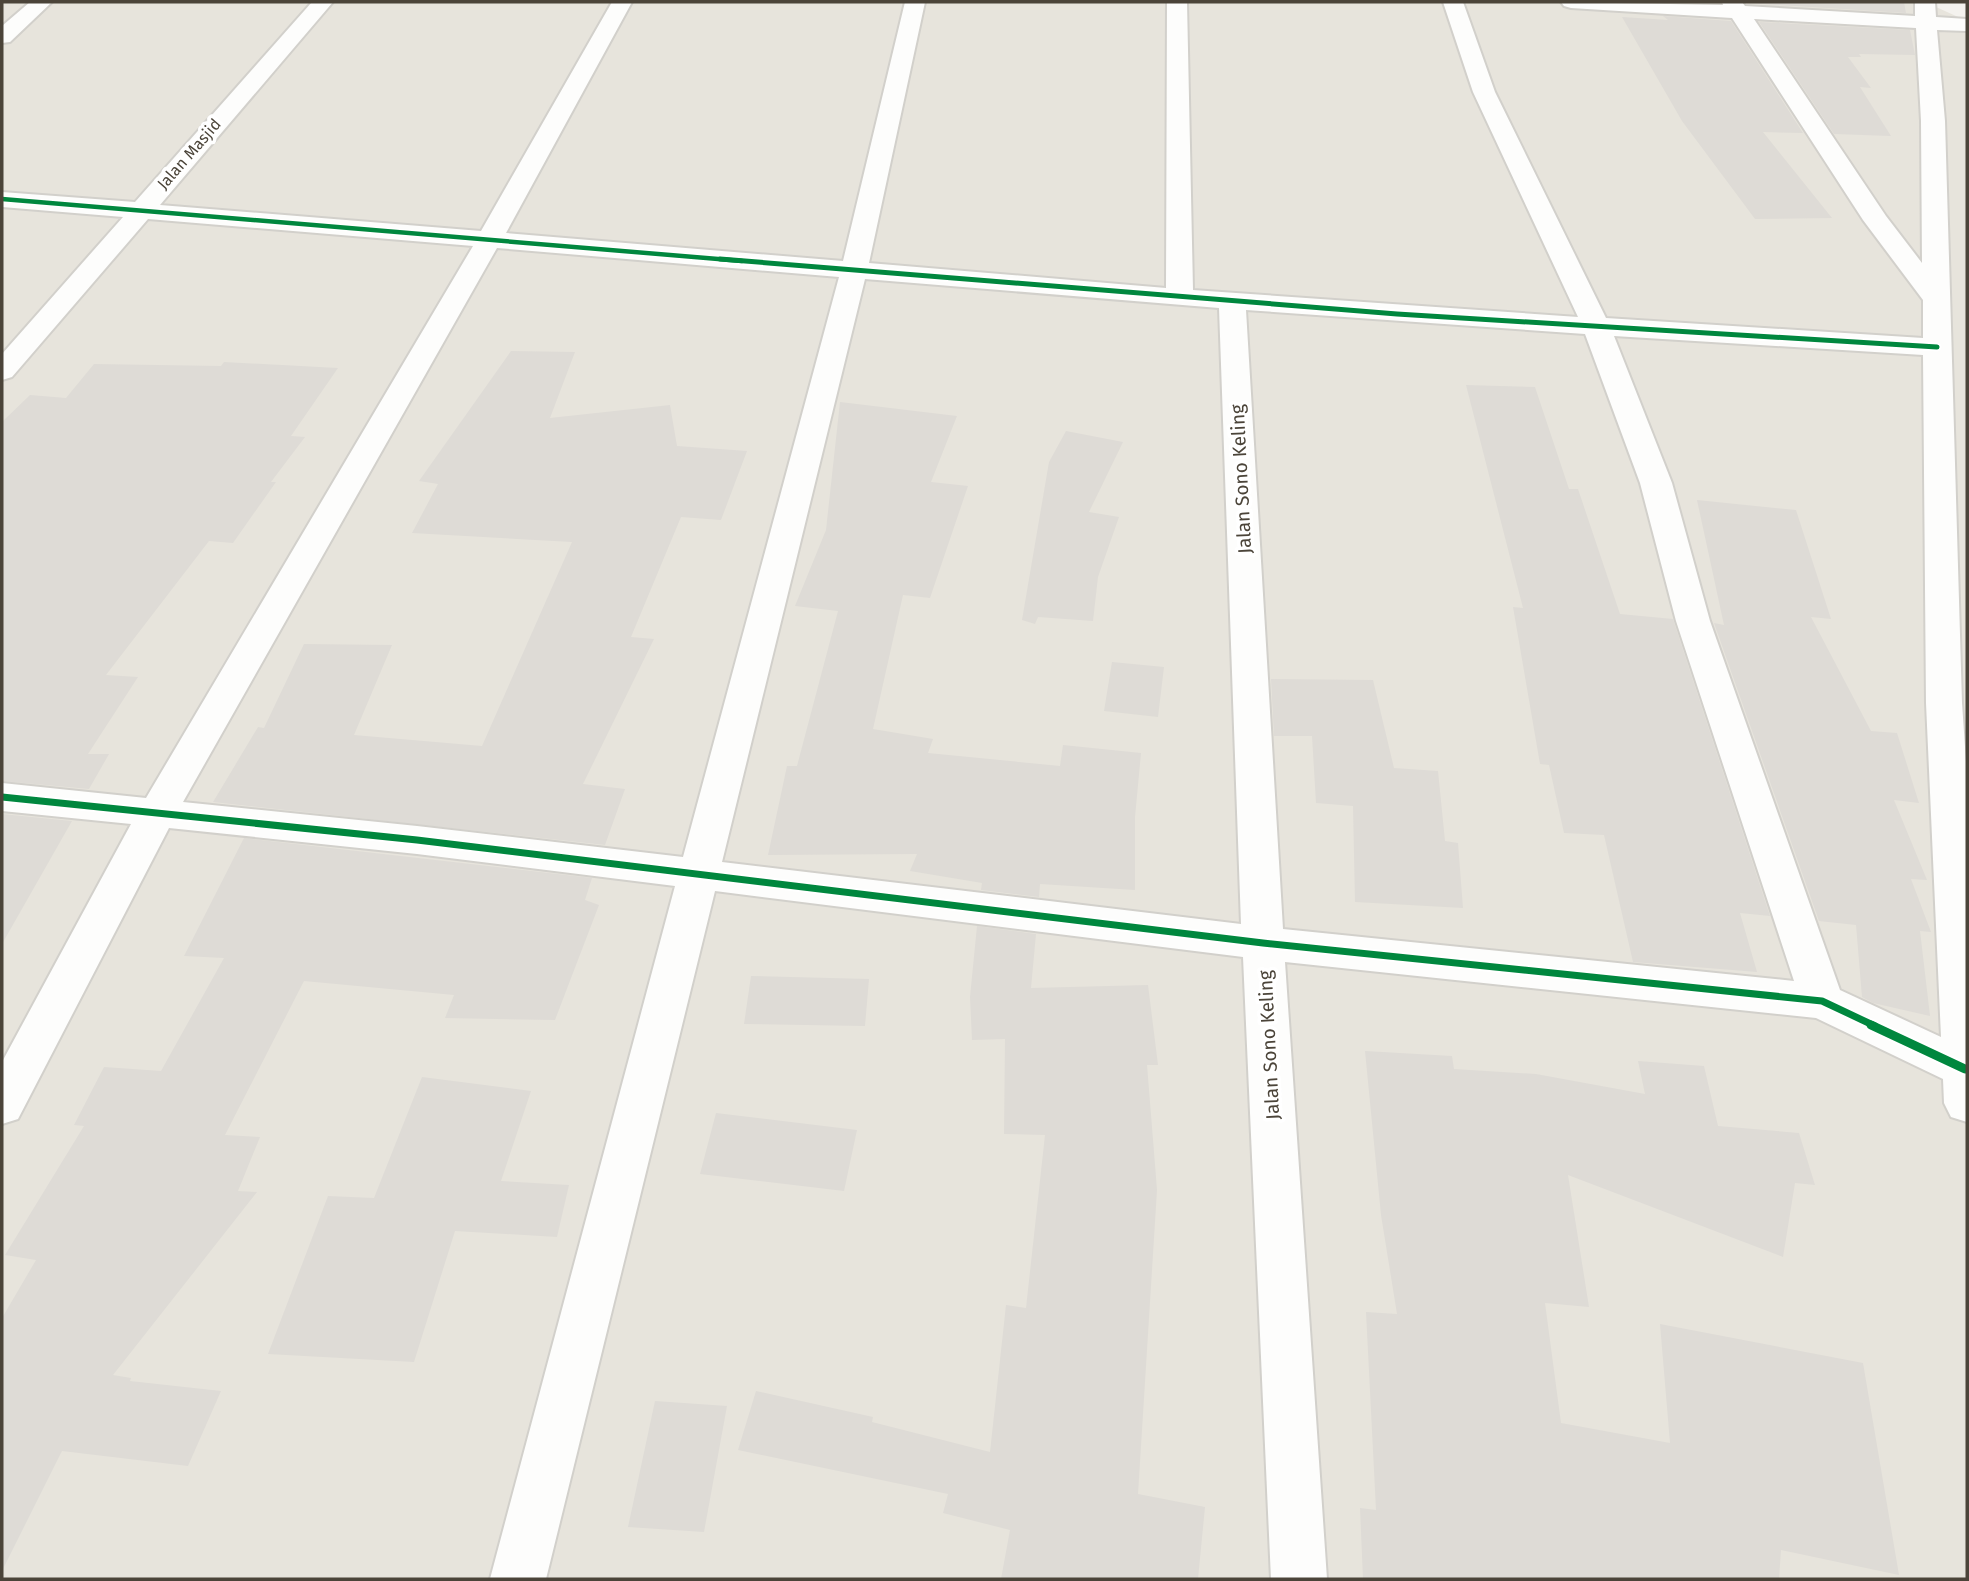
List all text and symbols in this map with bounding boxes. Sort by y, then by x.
street label: Jalan Masjid [153,115,225,193]
street label: Jalan Sono Keling [1226,403,1256,554]
street label: Jalan Sono Keling [1254,969,1284,1120]

